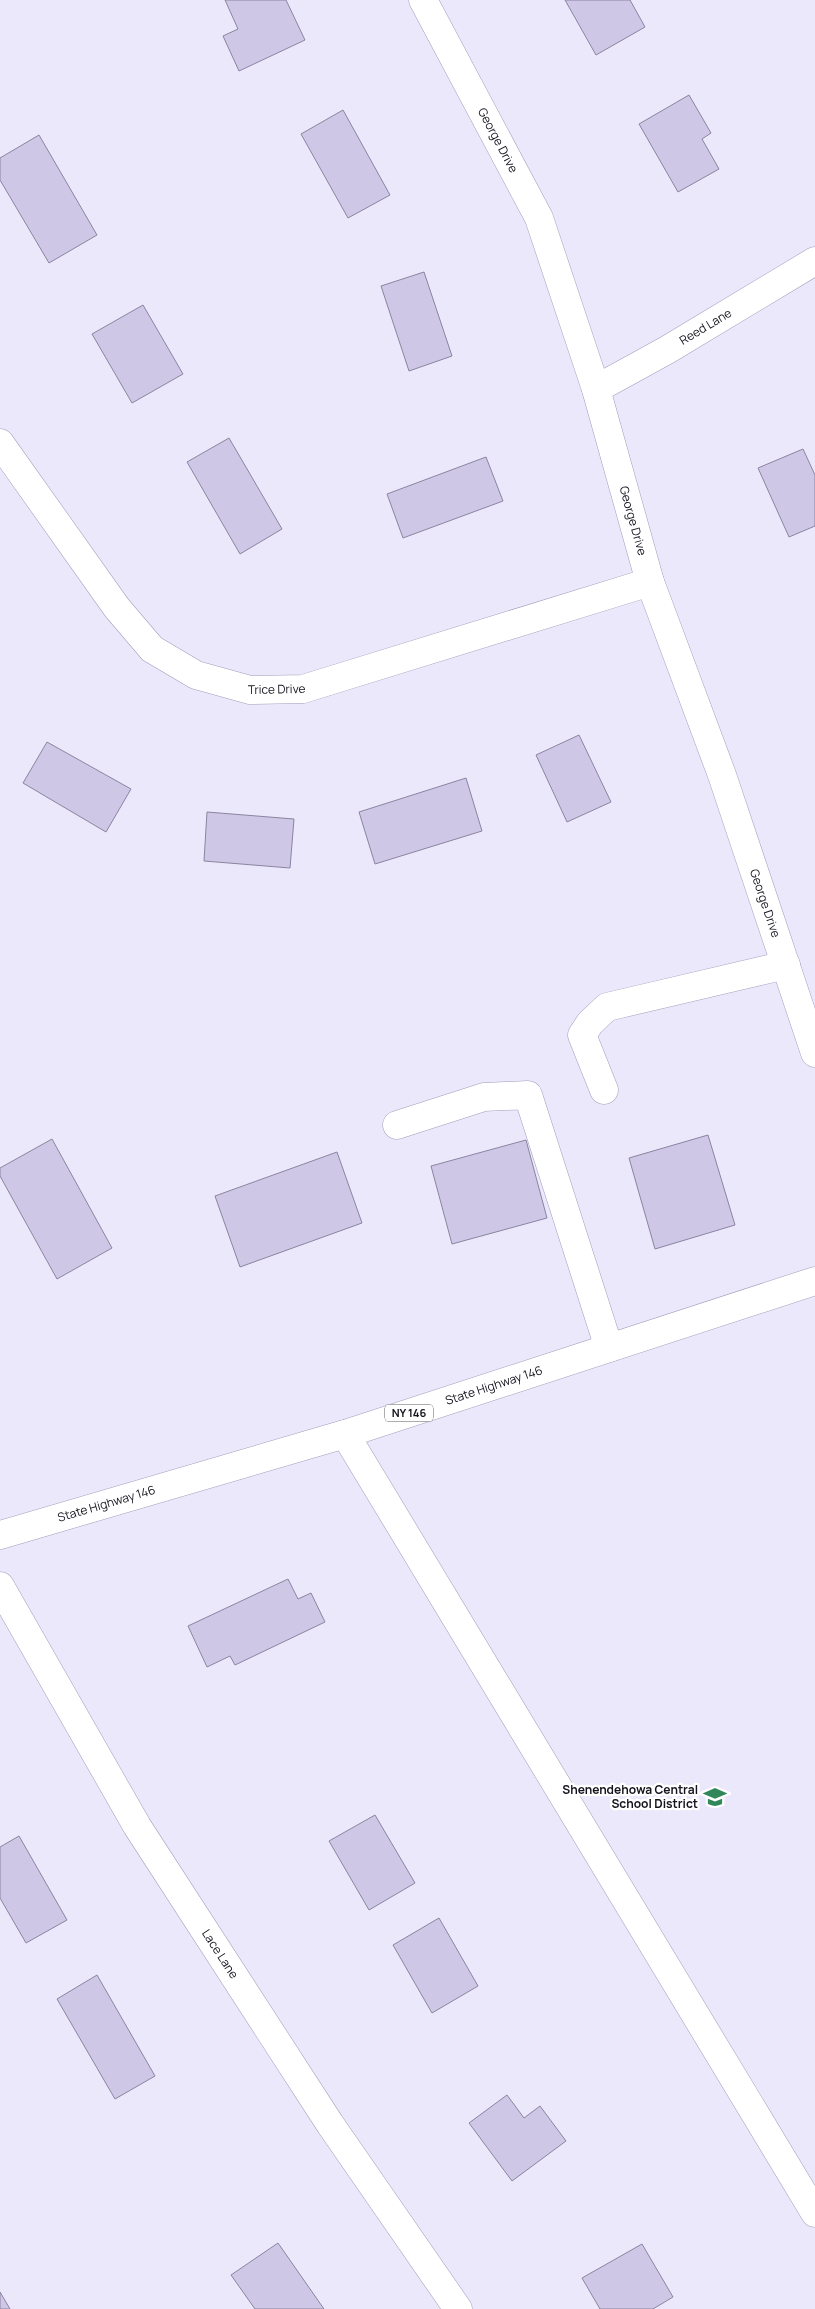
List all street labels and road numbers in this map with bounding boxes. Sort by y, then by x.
street label: George Drive [474,105,522,176]
street label: Reed Lane [676,304,735,349]
street label: George Drive [616,484,651,557]
street label: Trice Drive [248,680,306,698]
street label: George Drive [746,867,785,940]
street label: State Highway 146 [443,1361,544,1409]
road number: NY 146 [385,1405,433,1422]
street label: State Highway 146 [55,1481,157,1526]
street label: Lace Lane [198,1926,243,1982]

